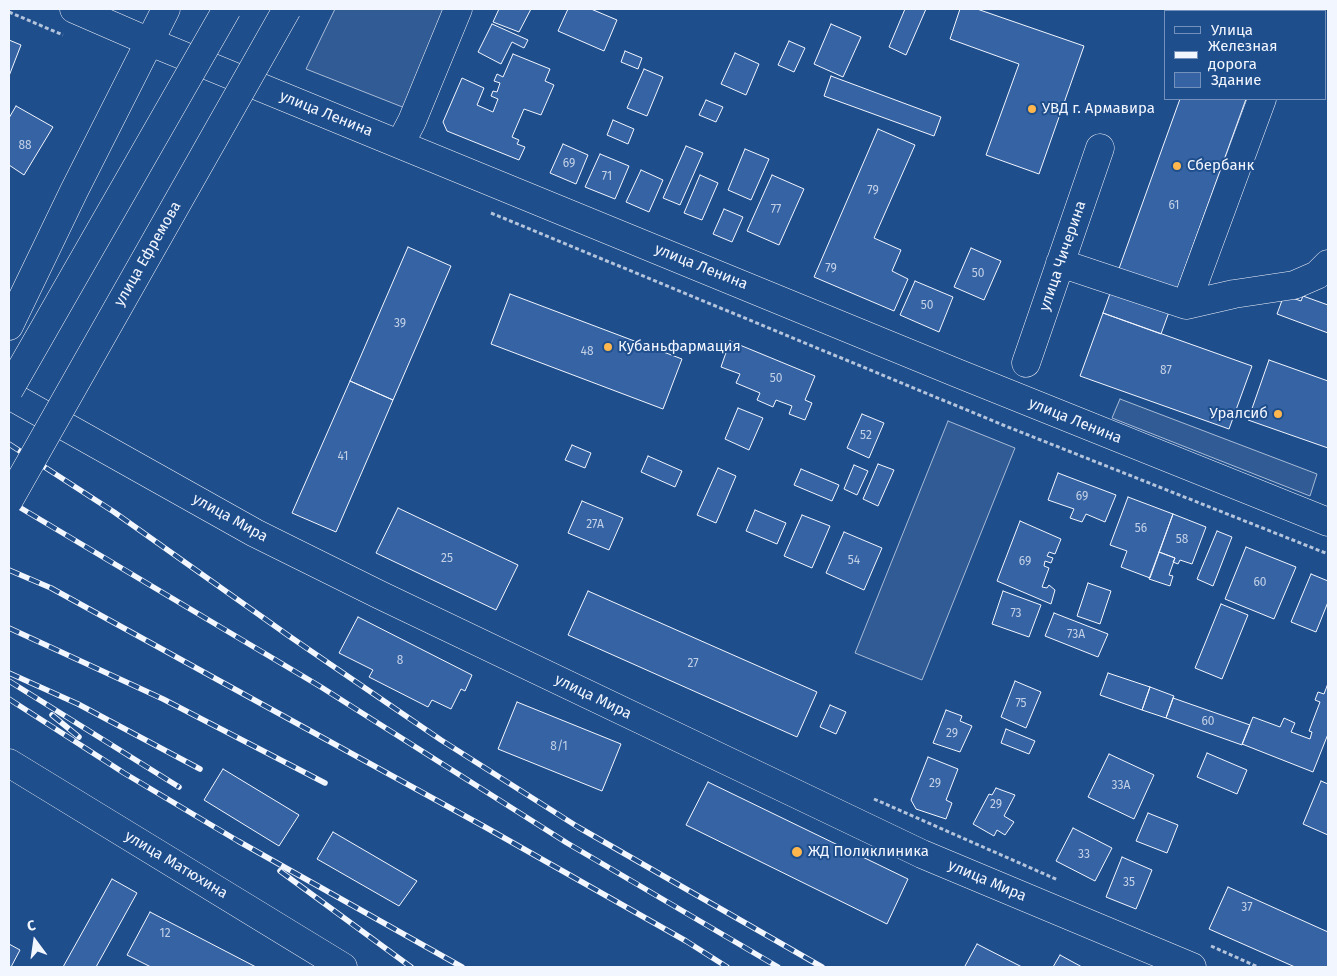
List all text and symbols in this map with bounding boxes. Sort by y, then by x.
legend [1164,10,1327,100]
text: Улица [1211,21,1253,39]
text: Железная дорога [1208,37,1277,73]
text: Здание [1211,71,1261,89]
street label: улица Ленина [277,87,375,141]
place label: УВД г. Армавира [1042,100,1155,118]
marker: УВД г. Армавира [1026,103,1038,115]
house number: 88 [18,139,32,153]
house number: 69 [563,157,575,171]
place label: Сбербанк [1187,157,1254,175]
marker: Сбербанк [1171,160,1183,172]
house number: 71 [602,170,612,184]
house number: 79 [867,184,879,198]
street label: улица Ефремова [111,198,185,310]
street label: улица Чичерина [1036,199,1090,313]
house number: 61 [1168,199,1180,213]
house number: 77 [771,203,781,217]
street label: улица Ленина [652,240,750,294]
house number: 79 [825,262,837,276]
house number: 50 [972,267,984,281]
house number: 50 [921,299,933,313]
house number: 39 [394,317,406,331]
place label: Кубаньфармация [618,338,741,356]
marker: Кубаньфармация [602,341,614,353]
house number: 48 [581,345,593,359]
house number: 87 [1160,364,1172,378]
house number: 50 [770,372,782,386]
street label: улица Ленина [1026,394,1124,448]
place label: Уралсиб [1209,405,1268,423]
marker: Уралсиб [1272,408,1284,420]
house number: 52 [860,429,872,443]
house number: 41 [338,450,348,464]
street label: улица Мира [189,490,271,546]
house number: 69 [1076,490,1088,504]
house number: 27А [586,518,604,532]
house number: 56 [1135,522,1147,536]
house number: 58 [1176,533,1188,547]
house number: 25 [441,552,453,566]
house number: 54 [848,554,860,568]
house number: 69 [1019,555,1031,569]
house number: 60 [1253,576,1267,590]
house number: 73 [1010,607,1022,621]
house number: 73А [1067,628,1085,642]
house number: 8 [397,654,403,668]
house number: 27 [687,657,699,671]
street label: улица Мира [552,671,634,723]
house number: 75 [1015,697,1027,711]
house number: 60 [1201,715,1215,729]
house number: 29 [946,727,958,741]
house number: 8/1 [550,740,568,754]
house number: 29 [929,777,941,791]
house number: 33А [1112,779,1130,793]
house number: 29 [990,798,1002,812]
street label: улица Матюхина [121,827,231,903]
place label: ЖД Поликлиника [808,843,929,861]
marker: ЖД Поликлиника [790,845,804,859]
house number: 33 [1078,848,1090,862]
street label: улица Мира [945,856,1029,906]
house number: 35 [1123,876,1135,890]
house number: 37 [1241,901,1253,915]
north arrow [10,916,60,966]
text: С [25,917,37,935]
house number: 12 [159,927,171,941]

